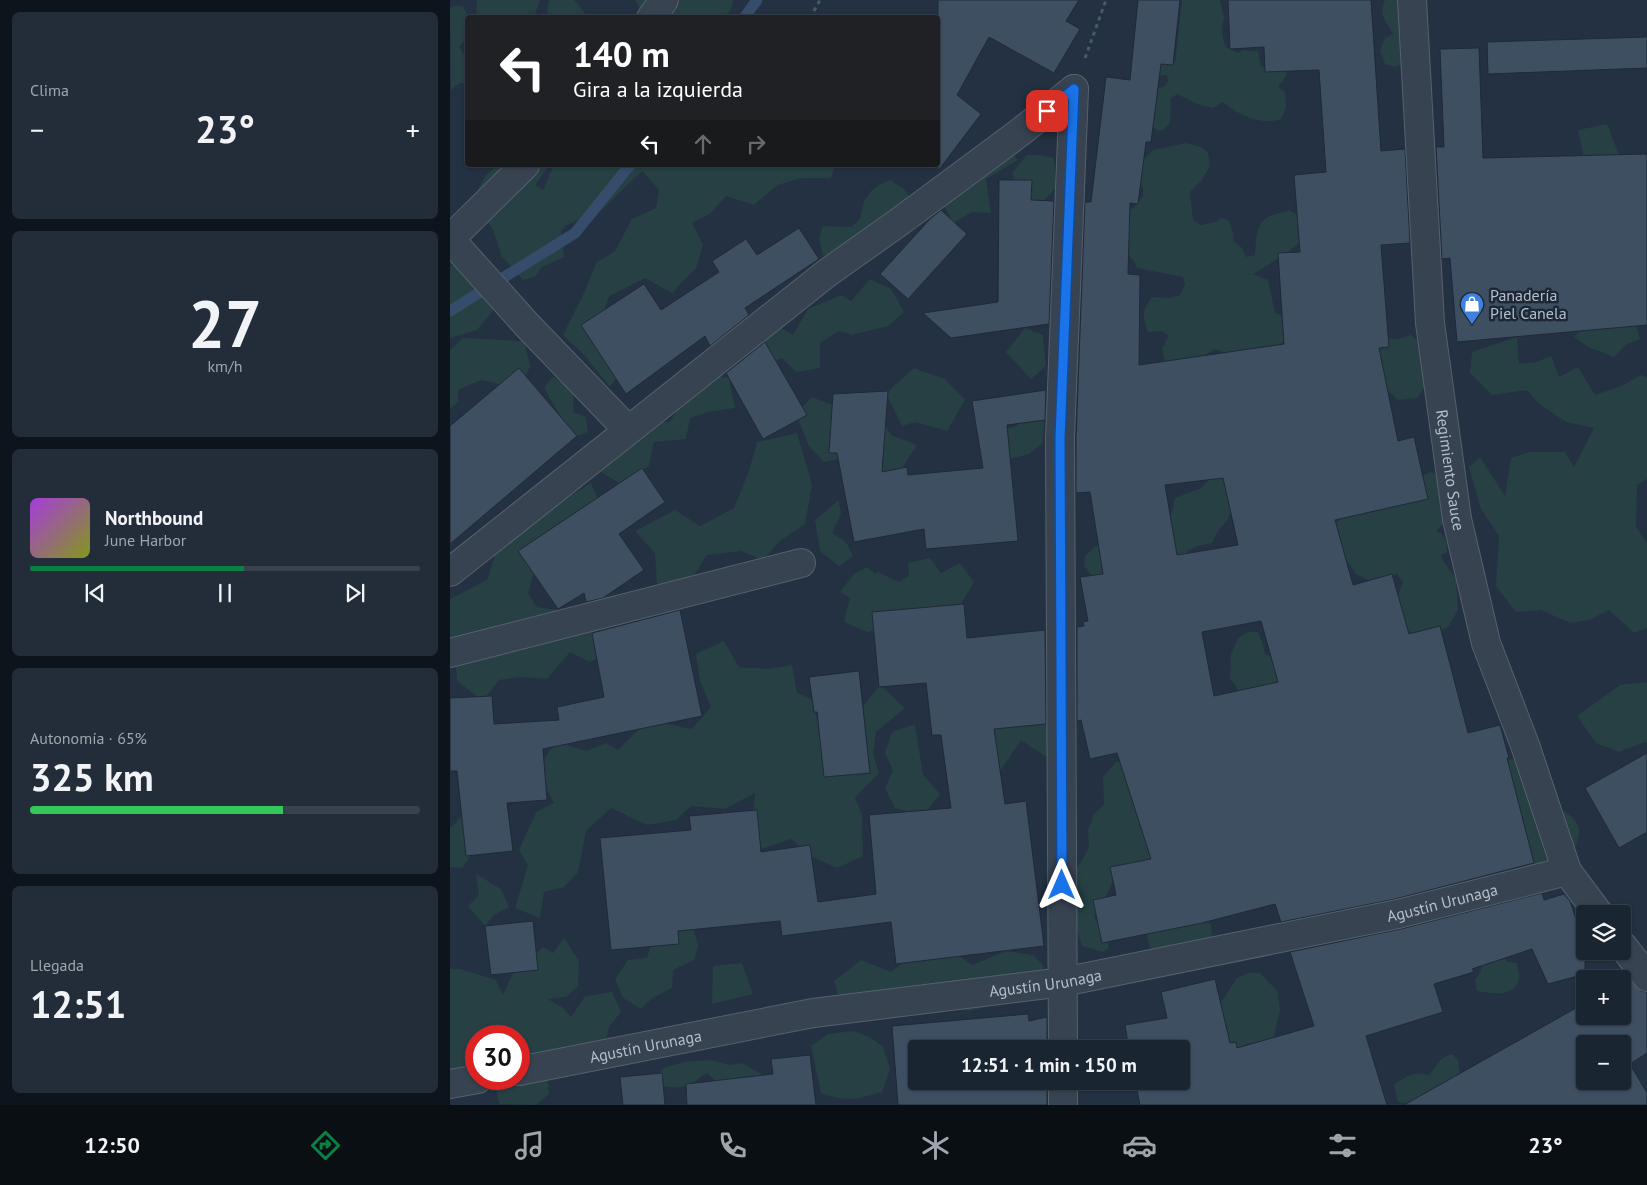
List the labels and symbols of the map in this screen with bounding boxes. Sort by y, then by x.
pin [1026,90,1068,132]
place label: Panadería Piel Canela [1490,285,1567,323]
shop icon: Panadería Piel Canela [1459,291,1485,325]
street label: Regimiento Sauce [1432,408,1469,533]
position arrow [1035,858,1087,910]
street label: Agustín Urunaga [1385,879,1500,926]
street label: Agustín Urunaga [988,964,1103,1001]
speed limit sign: 30 [465,1025,530,1090]
street label: Agustín Urunaga [588,1025,703,1067]

